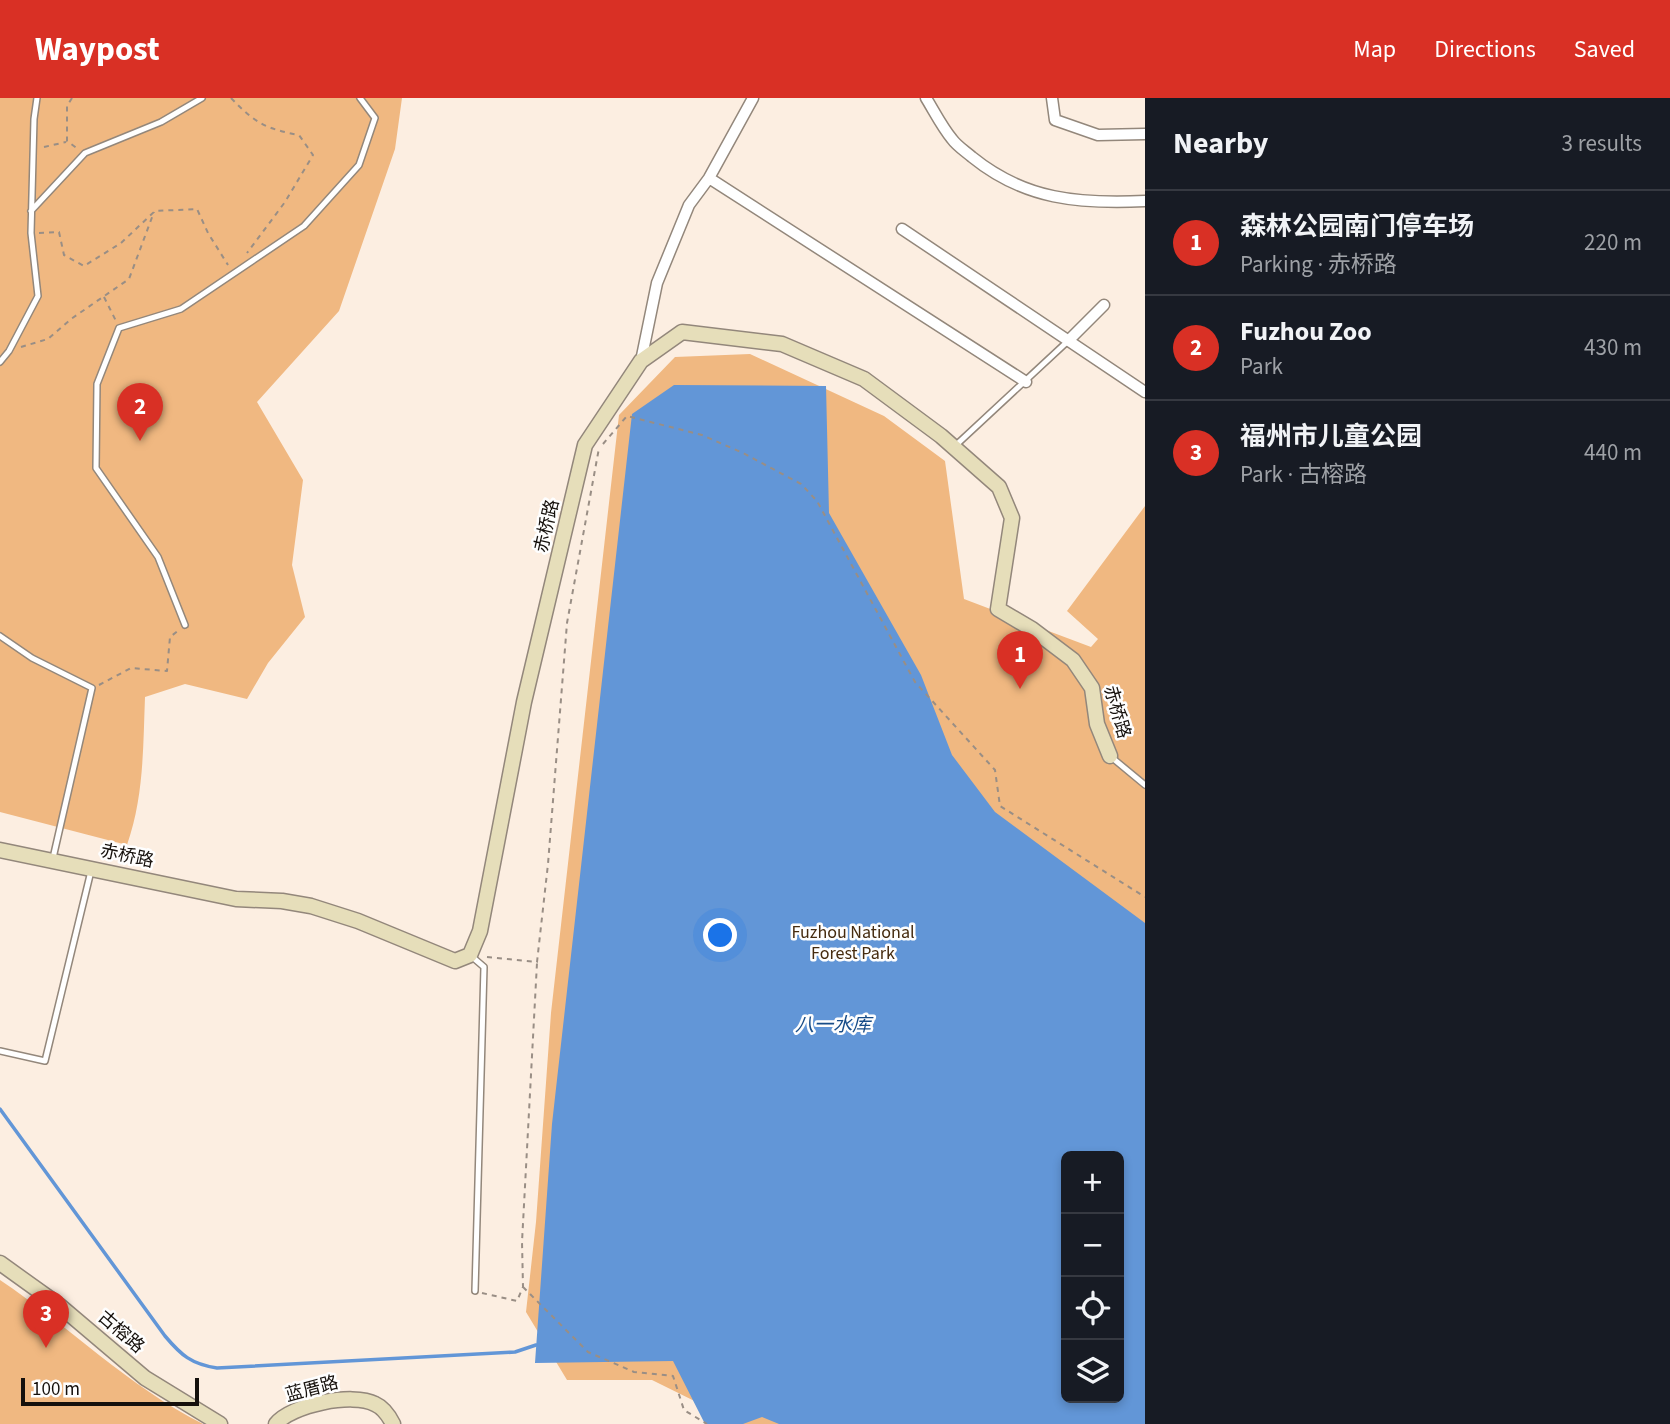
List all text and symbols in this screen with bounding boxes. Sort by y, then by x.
text: Waypost [35,26,160,73]
text: Map [1353,32,1396,67]
text: Directions [1434,32,1536,67]
text: Saved [1574,32,1635,67]
text: Nearby [1173,122,1268,165]
text: 3 results [1562,127,1642,160]
text: 森林公园南门停车场 [1240,208,1474,245]
text: 1 [1190,226,1202,259]
text: 220 m [1584,226,1642,259]
text: Parking · 赤桥路 [1240,248,1397,281]
text: Fuzhou Zoo [1240,313,1372,350]
text: 2 [1190,331,1202,364]
text: 430 m [1584,331,1642,364]
text: Park [1240,350,1283,383]
pin: 2 [117,383,163,441]
text: 福州市儿童公园 [1240,418,1422,455]
text: 3 [1190,436,1202,469]
text: 440 m [1584,436,1642,469]
text: Park · 古榕路 [1240,458,1367,491]
street label: 赤桥路 [529,497,565,555]
pin: 1 [997,631,1043,689]
street label: 赤桥路 [1098,683,1136,741]
street label: 赤桥路 [98,838,156,874]
your location [703,918,737,952]
park label: Fuzhou National Forest Park [791,920,915,966]
water label: 八一水库 [795,1012,874,1039]
map controls [1061,1151,1124,1403]
button: + [1061,1151,1124,1214]
button: − [1061,1214,1124,1277]
button: locate [1061,1277,1124,1340]
pin: 3 [23,1290,69,1348]
street label: 古榕路 [92,1305,150,1359]
button: layers [1061,1340,1124,1403]
street label: 蓝厝路 [283,1370,341,1408]
scale bar [21,1375,200,1407]
text: 100 m [32,1376,80,1403]

